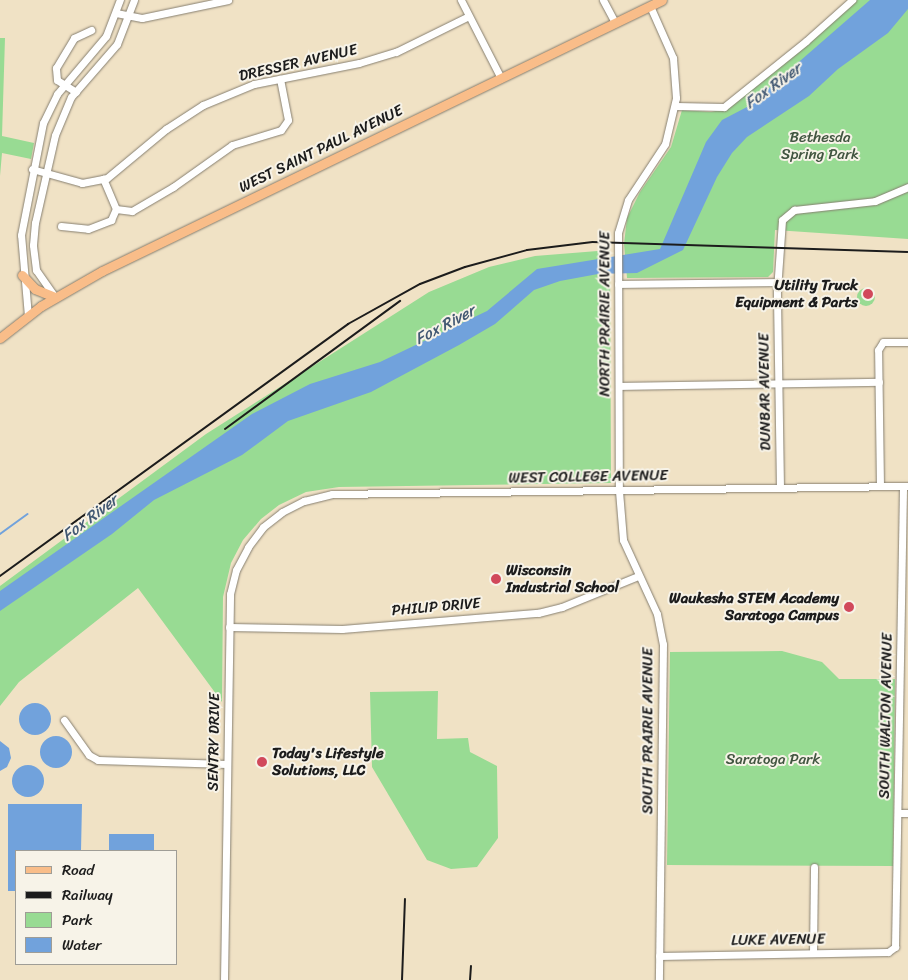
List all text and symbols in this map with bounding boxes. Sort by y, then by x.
street label: DRESSER AVENUE [237,41,359,85]
water label: Fox River [741,59,805,113]
street label: WEST SAINT PAUL AVENUE [236,101,406,197]
park label: Bethesda Spring Park [781,128,859,163]
street label: NORTH PRAIRIE AVENUE [596,231,614,397]
place label: Utility Truck Equipment & Parts [736,276,858,311]
marker: Utility Truck Equipment & Parts [862,288,874,300]
water label: Fox River [412,301,478,349]
street label: DUNBAR AVENUE [755,333,775,451]
street label: WEST COLLEGE AVENUE [508,467,668,487]
water label: Fox River [58,491,122,545]
place label: Wisconsin Industrial School [506,561,619,596]
marker: Wisconsin Industrial School [490,573,502,585]
place label: Waukesha STEM Academy Saratoga Campus [669,589,839,624]
street label: PHILIP DRIVE [390,594,482,620]
marker: Waukesha STEM Academy Saratoga Campus [843,601,855,613]
street label: SOUTH WALTON AVENUE [876,633,896,799]
street label: SOUTH PRAIRIE AVENUE [639,648,657,814]
street label: SENTRY DRIVE [204,693,224,791]
place label: Today's Lifestyle Solutions, LLC [272,744,383,779]
park label: Saratoga Park [726,751,820,769]
marker: Today's Lifestyle Solutions, LLC [256,756,268,768]
legend [15,850,178,965]
text: Road [62,857,94,883]
text: Railway [62,882,113,908]
text: Park [62,907,93,933]
street label: LUKE AVENUE [731,930,825,950]
text: Water [62,932,102,958]

